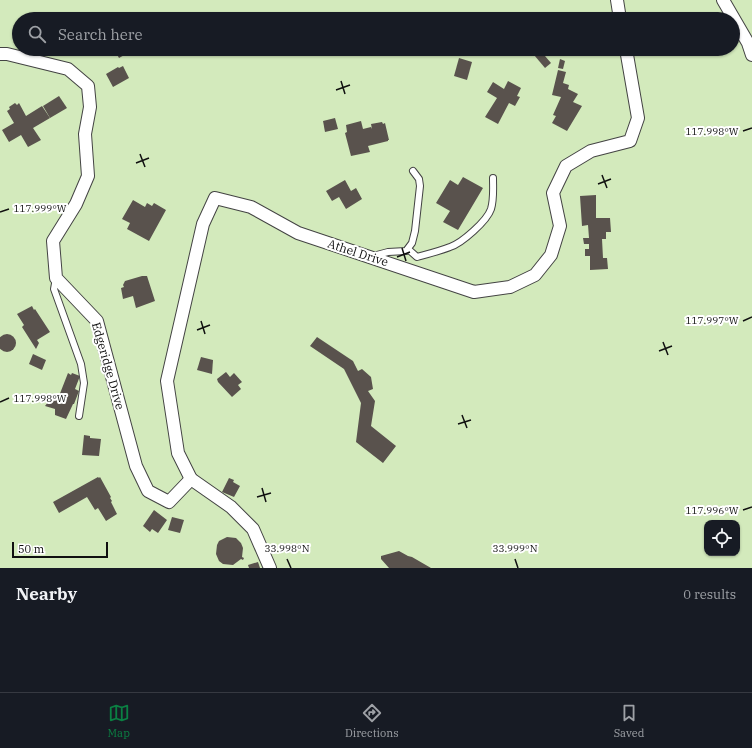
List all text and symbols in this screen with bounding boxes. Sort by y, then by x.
search box [12,12,740,56]
icon: search [26,23,48,45]
text: Search here [58,25,143,44]
text: 117.998°W [685,125,739,138]
text: 117.999°W [13,202,67,215]
street label: Athel Drive [326,236,390,269]
text: 117.997°W [685,314,739,327]
street label: Edgeridge Drive [89,320,128,411]
text: 117.998°W [13,392,67,405]
text: 117.996°W [685,504,739,517]
map controls [704,520,740,556]
button: locate [704,520,740,556]
scale bar [12,540,108,559]
text: 50 m [18,542,44,556]
text: 33.998°N [264,542,310,555]
text: 33.999°N [492,542,538,555]
text: Nearby [16,583,77,605]
text: 0 results [683,586,736,603]
tab: Map [108,702,130,740]
tab: Directions [345,702,399,740]
tab: Saved [614,702,644,740]

